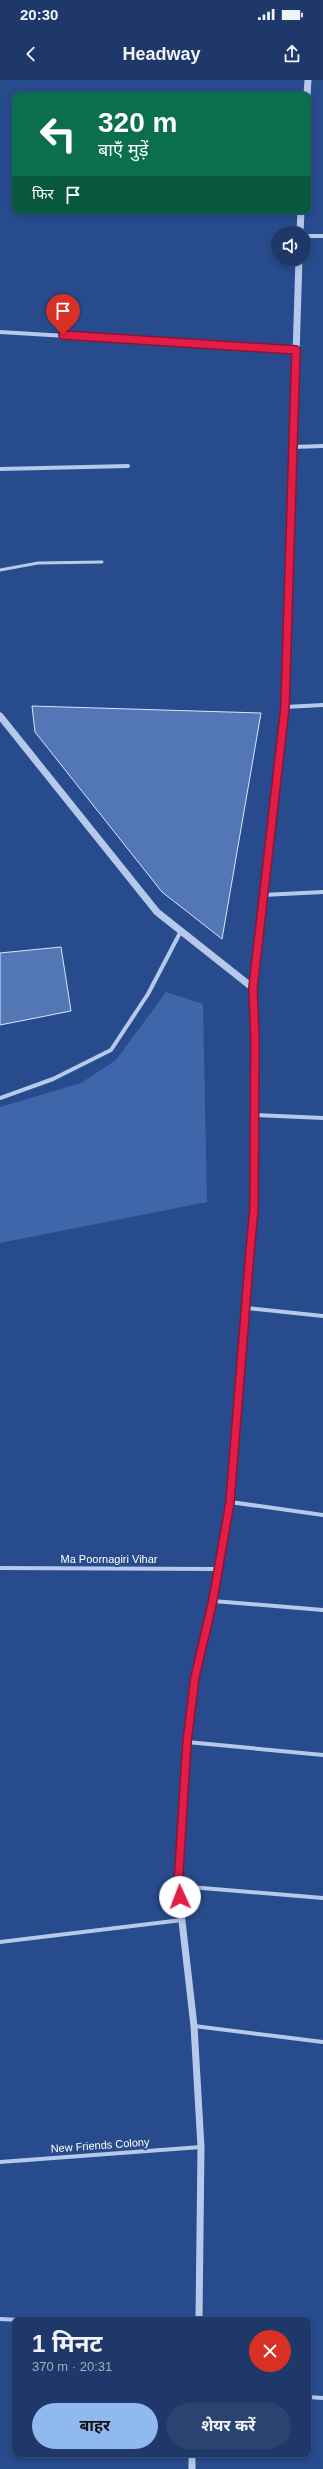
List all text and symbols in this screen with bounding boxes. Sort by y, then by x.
text: 20:30 [20,6,58,23]
icon: back [20,43,42,65]
icon: share [281,43,303,65]
text: Headway [122,44,201,64]
text: 320 m [98,107,177,138]
icon: left [32,108,84,160]
text: बाएँ मुड़ें [98,140,148,160]
icon: arrive [62,184,84,206]
text: फिर [32,185,54,202]
map controls [271,226,311,266]
button: sound [271,226,311,266]
pin [46,294,80,335]
icon: arrive [52,300,74,322]
street label: Ma Poornagiri Vihar [60,1553,158,1565]
position arrow [159,1876,201,1918]
street label: New Friends Colony [50,2136,150,2154]
text: 1 मिनट [32,2330,102,2357]
button: close [249,2330,291,2372]
text: 370 m · 20:31 [32,2359,112,2374]
button: बाहर [32,2403,158,2449]
button: शेयर करें [166,2403,291,2449]

